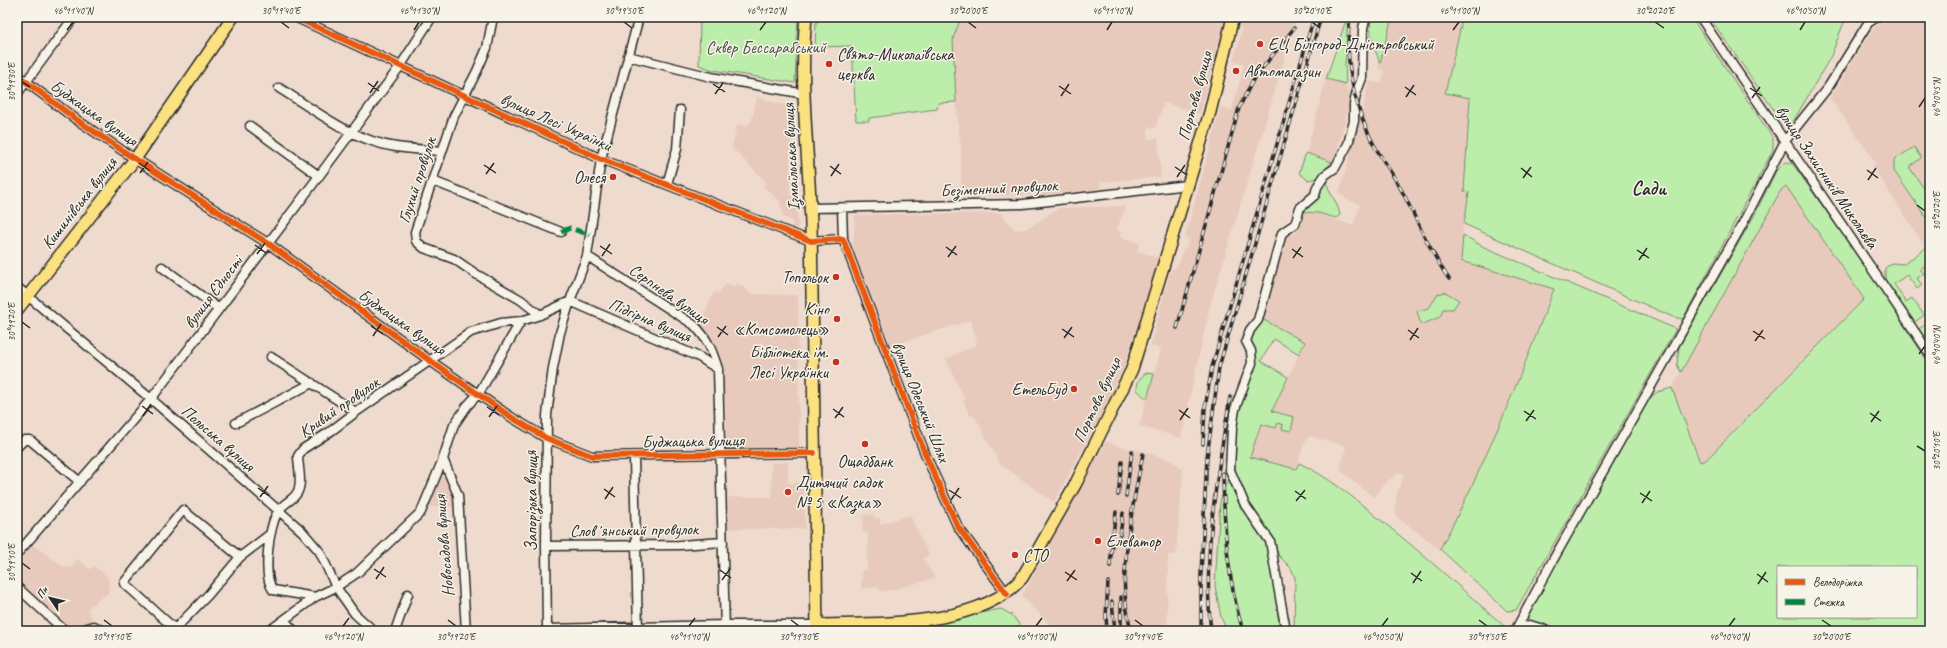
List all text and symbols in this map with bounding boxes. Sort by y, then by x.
text: 46°11'40"N [53,4,95,17]
text: 30°19'40"E [262,4,302,17]
text: 46°11'30"N [399,4,441,17]
text: 30°19'50"E [605,4,645,17]
text: 46°11'20"N [746,4,788,17]
text: 30°20'00"E [949,4,989,17]
text: 46°11'10"N [1092,4,1134,17]
text: 30°20'10"E [1293,4,1333,17]
text: 46°11'00"N [1439,4,1481,17]
text: 30°20'20"E [1636,4,1676,17]
text: 46°10'50"N [1785,4,1827,17]
place label: ЕЦ Білгород-Дністровський [1268,34,1435,55]
park label: Сквер Бессарабський [706,37,827,58]
marker: ЕЦ Білгород-Дністровський [1255,39,1265,49]
place label: Свято-Миколаївська церква [837,44,955,85]
street label: Портова вулиця [1173,48,1217,143]
marker: Свято-Миколаївська церква [824,59,834,69]
text: 30°19'30"E [5,61,18,101]
place label: Автомагазин [1244,61,1322,83]
marker: Автомагазин [1231,66,1241,76]
street label: Буджацька вулиця [46,75,143,151]
text: 46°10'45"N [1930,76,1943,118]
street label: вулиця Лесі Українки [497,88,616,157]
street label: вулиця Захисників Миколаєва [1771,101,1884,254]
street label: Ізмаїльська вулиця [778,102,805,211]
street label: Глухий провулок [393,133,441,226]
street label: Кишинівська вулиця [37,152,122,253]
place label: Олеся [574,167,607,188]
marker: Олеся [608,172,618,182]
street label: Безіменний провулок [940,174,1060,203]
district label: Сади [1632,177,1668,201]
text: 30°20'20"E [1930,190,1943,230]
street label: вулиця Єдності [179,250,248,332]
street label: Серпнева вулиця [625,259,714,330]
place label: Топольок [782,267,830,288]
marker: Топольок [831,272,841,282]
street label: Буджацька вулиця [354,284,451,360]
street label: Підгірна вулиця [605,293,695,347]
place label: Кіно «Комсомолець» [734,299,830,340]
text: 30°19'20"E [5,301,18,341]
marker: Кіно «Комсомолець» [832,314,842,324]
text: 46°10'40"N [1930,324,1943,366]
street label: вулиця Одеський Шлях [887,339,955,466]
place label: Бібліотека ім. Лесі Українки [749,342,830,383]
street label: Портова вулиця [1068,353,1126,446]
marker: Бібліотека ім. Лесі Українки [831,357,841,367]
street label: Кривий провулок [295,371,385,442]
place label: ЕтельБуд [1012,379,1068,400]
marker: ЕтельБуд [1069,384,1079,394]
street label: Польська вулиця [177,400,260,477]
street label: Буджацька вулиця [642,430,745,452]
text: 30°20'10"E [1930,430,1943,470]
marker: Ощадбанк [860,439,870,449]
street label: Запорізька вулиця [521,450,543,551]
place label: Ощадбанк [838,451,894,472]
place label: Дитячий садок № 5 «Казка» [796,472,885,514]
marker: Дитячий садок № 5 «Казка» [783,487,793,497]
street label: Новосадова вулиця [429,493,459,598]
street label: Словʼянський провулок [570,518,700,542]
place label: Елеватор [1106,531,1162,552]
marker: Елеватор [1093,536,1103,546]
text: 30°19'10"E [5,542,18,582]
place label: СТО [1023,545,1050,566]
marker: СТО [1010,550,1020,560]
legend [1777,566,1917,618]
text: Велодоріжка [1813,574,1863,590]
north arrow [30,578,70,618]
text: Пн [33,583,51,601]
text: Стежка [1813,594,1845,610]
text: 30°19'10"E [93,630,133,643]
text: 46°11'20"N [323,630,365,643]
text: 30°19'20"E [437,630,477,643]
text: 46°11'10"N [669,630,711,643]
text: 30°19'30"E [780,630,820,643]
text: 46°11'00"N [1016,630,1058,643]
text: 30°19'40"E [1124,630,1164,643]
text: 46°10'50"N [1362,630,1404,643]
text: 30°19'50"E [1468,630,1508,643]
text: 46°10'40"N [1709,630,1751,643]
text: 30°20'00"E [1812,630,1852,643]

